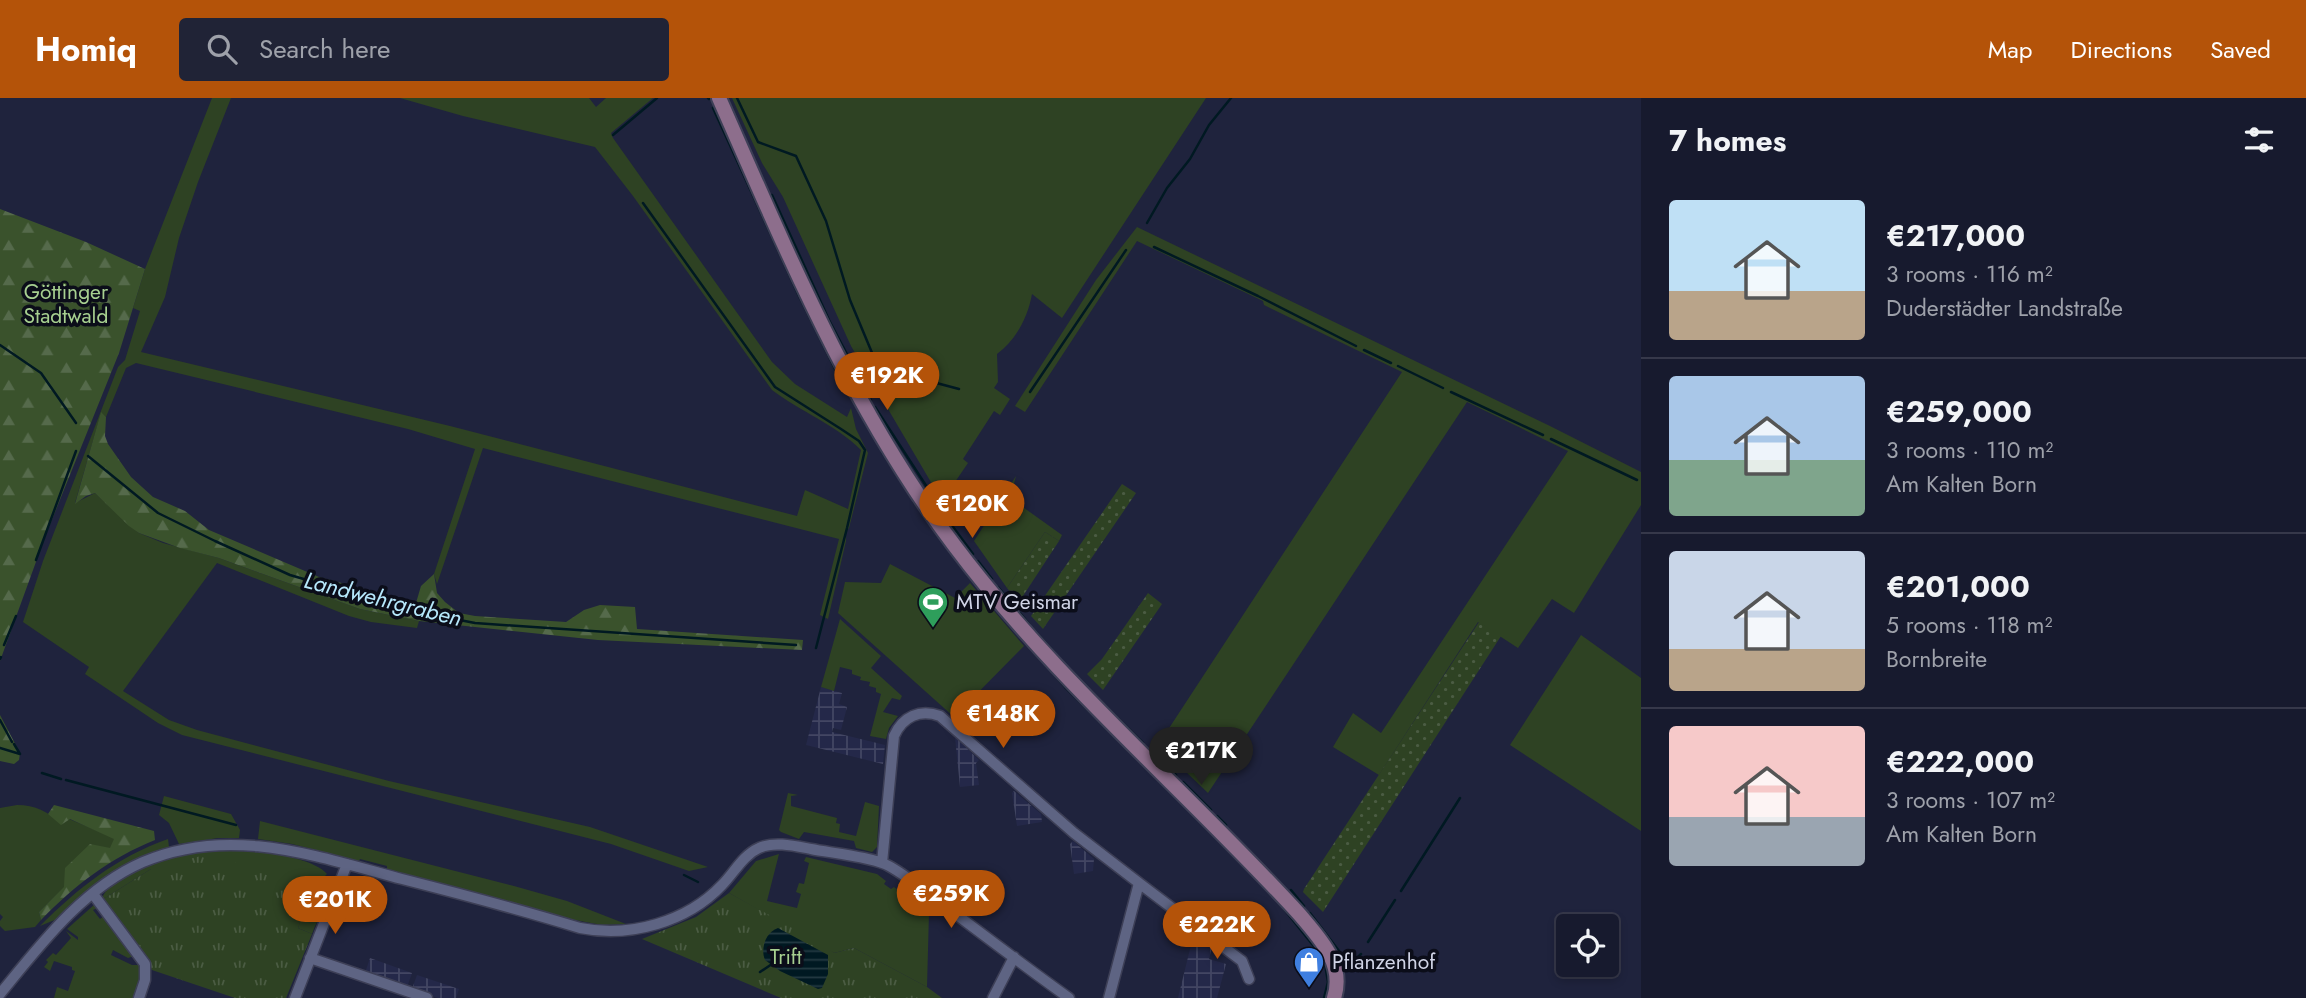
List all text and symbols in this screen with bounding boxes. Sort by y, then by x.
search box [179,18,669,81]
text: Homiq [35,26,137,73]
icon: search [203,30,241,68]
text: Search here [259,30,390,68]
text: Map [1988,32,2033,67]
text: Directions [2071,32,2172,67]
text: Saved [2210,32,2271,67]
text: 7 homes [1669,119,1786,162]
icon: filters [2240,121,2278,159]
text: €217,000 [1886,214,2025,257]
icon: home [1725,228,1809,312]
text: 3 rooms · 116 m² [1886,257,2053,291]
park label: Göttinger Stadtwald [24,277,109,331]
text: Duderstädter Landstraße [1886,291,2123,325]
pin: €192K [838,352,936,412]
text: €192K [850,358,924,392]
text: €259,000 [1886,390,2032,433]
icon: home [1725,404,1809,488]
text: 3 rooms · 110 m² [1886,433,2053,467]
text: Am Kalten Born [1886,467,2037,501]
pin: €120K [923,480,1021,540]
text: €120K [935,486,1009,520]
water label: Landwehrgraben [300,563,466,635]
text: €201,000 [1886,565,2030,608]
icon: home [1725,579,1809,663]
sports icon: MTV Geismar [916,585,950,629]
place label: MTV Geismar [956,587,1079,617]
text: 5 rooms · 118 m² [1886,608,2053,642]
text: Bornbreite [1886,642,1987,676]
pin: €148K [954,690,1052,750]
text: €148K [966,696,1040,730]
pin: €217K [1152,728,1250,787]
text: €217K [1165,733,1237,767]
text: €222,000 [1886,740,2034,783]
icon: home [1725,754,1809,838]
text: 3 rooms · 107 m² [1886,783,2055,817]
text: Am Kalten Born [1886,817,2037,851]
pin: €259K [902,870,1000,930]
pin: €201K [286,876,384,936]
text: €259K [913,876,989,910]
text: €201K [298,882,372,916]
pin: €222K [1168,902,1266,961]
text: €222K [1179,907,1255,941]
map controls [1556,914,1619,977]
button: locate [1556,914,1619,977]
park label: Trift [770,942,802,972]
shop icon: Pflanzenhof [1292,945,1326,989]
place label: Pflanzenhof [1332,947,1436,977]

